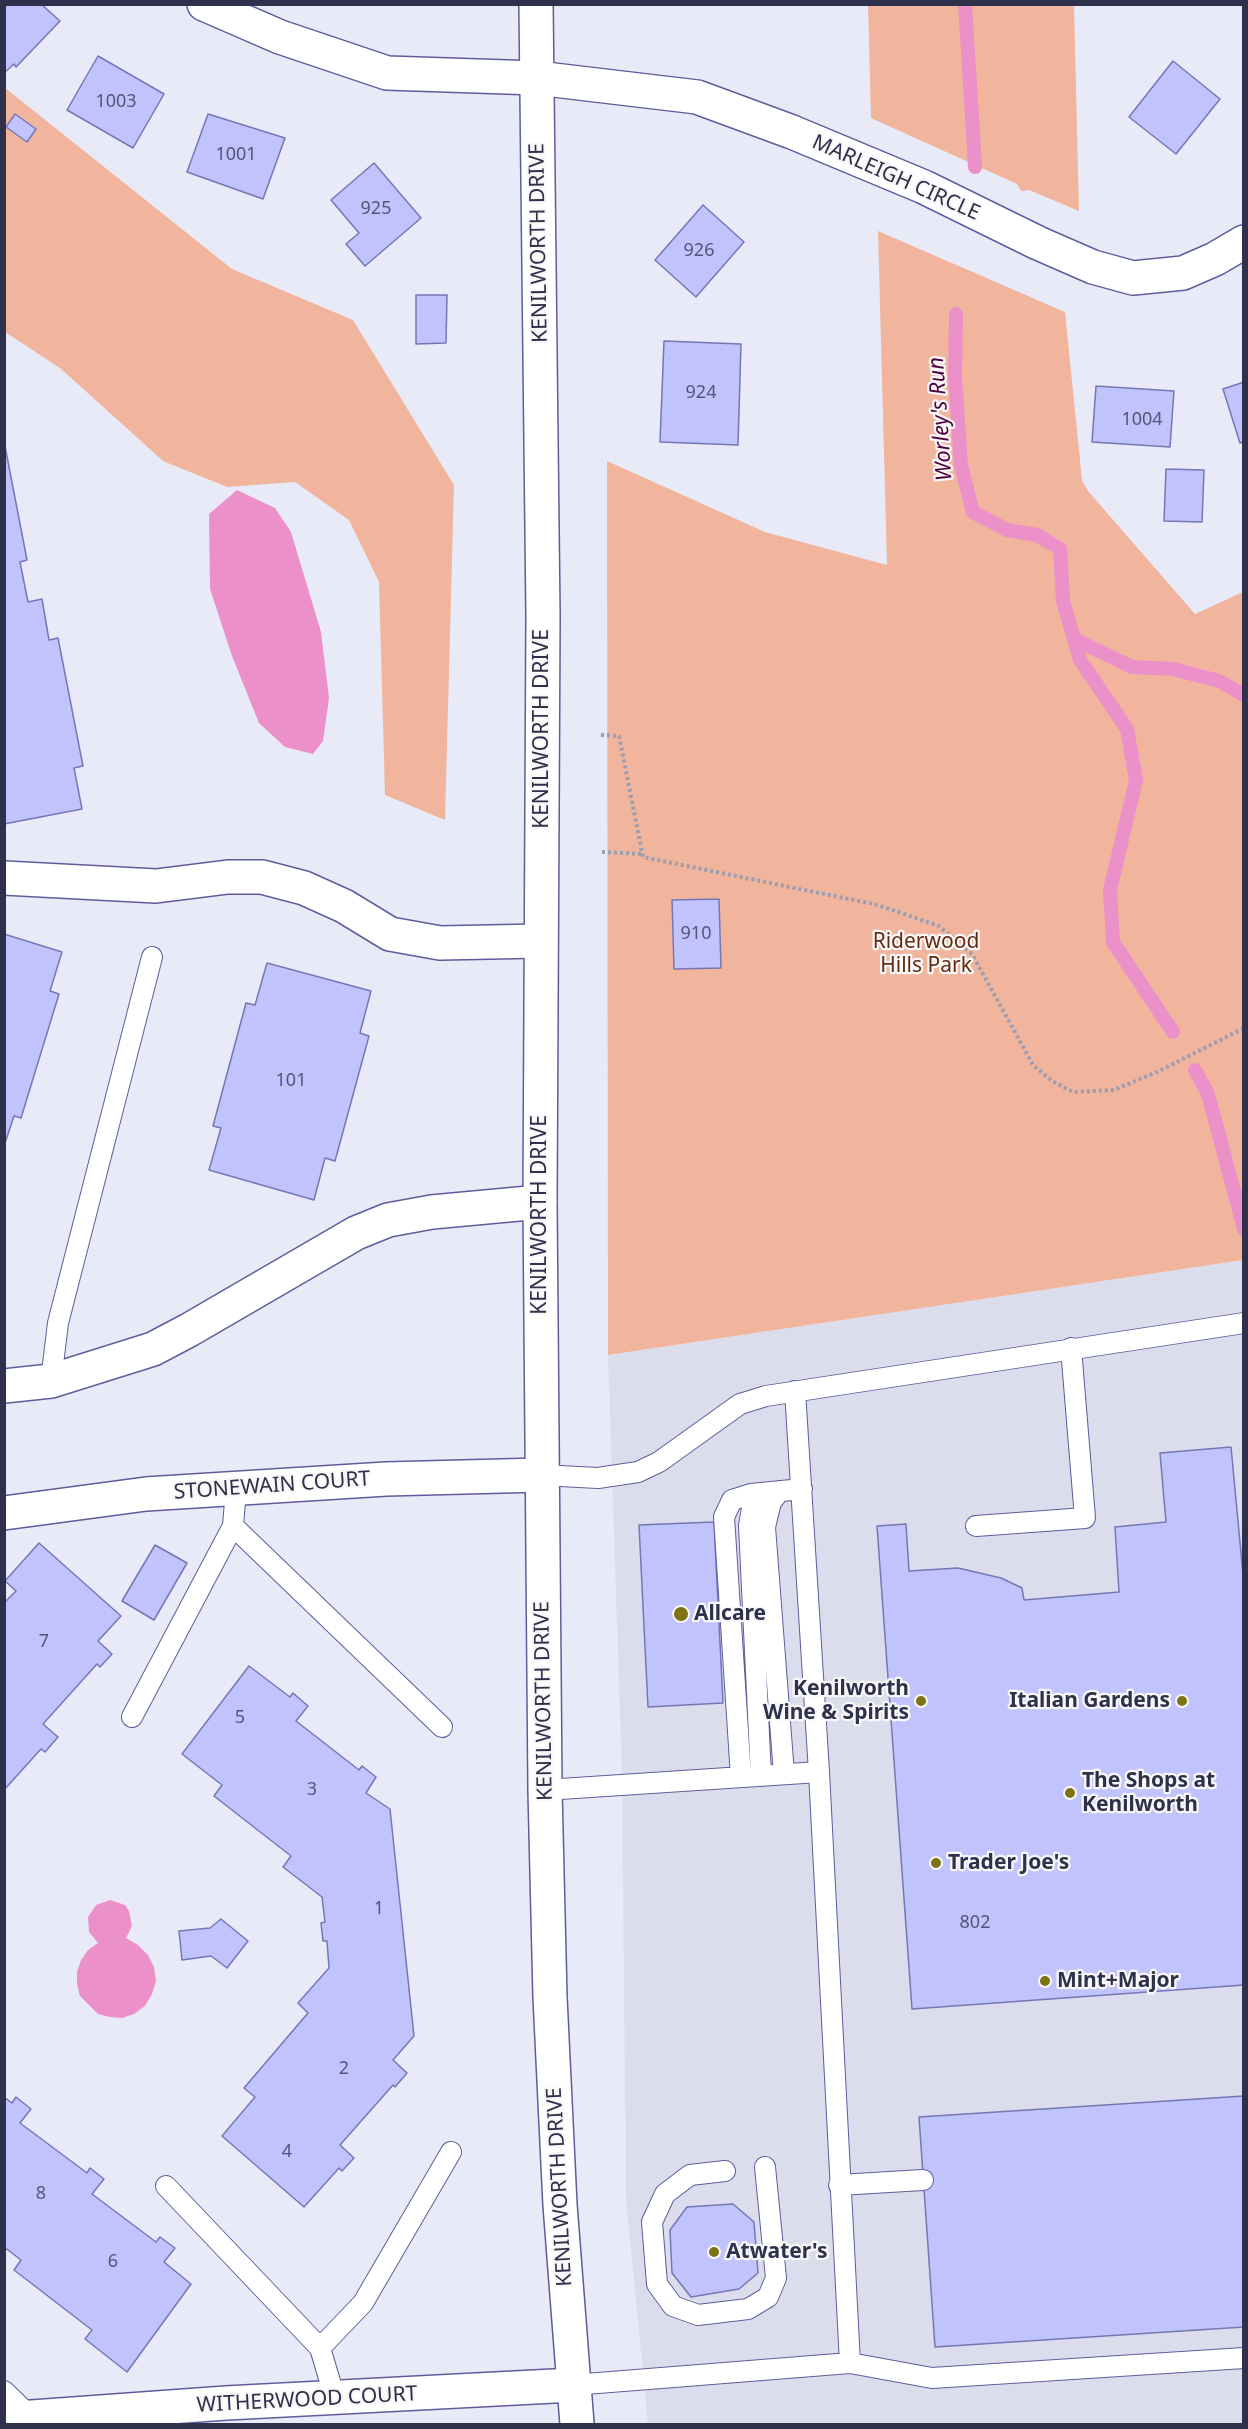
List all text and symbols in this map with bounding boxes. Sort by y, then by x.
house number: 1003 [95,91,137,113]
street label: MARLEIGH CIRCLE [808,130,984,226]
street label: KENILWORTH DRIVE [525,143,553,343]
house number: 1001 [215,144,257,166]
house number: 925 [361,198,391,220]
house number: 926 [684,240,714,262]
water label: Worley's Run [923,356,959,482]
house number: 924 [686,382,716,404]
house number: 1004 [1121,409,1163,431]
street label: KENILWORTH DRIVE [529,629,555,829]
house number: 910 [681,923,711,945]
park label: Riderwood Hills Park [873,929,979,979]
house number: 101 [276,1070,306,1092]
street label: KENILWORTH DRIVE [527,1115,553,1315]
street label: STONEWAIN COURT [173,1467,371,1505]
street label: KENILWORTH DRIVE [530,1601,558,1801]
place label: Allcare [694,1601,766,1627]
marker: Allcare [672,1605,690,1623]
house number: 7 [39,1631,49,1653]
place label: Kenilworth Wine & Spirits [763,1676,909,1726]
place label: Italian Gardens [1009,1688,1170,1714]
marker: Kenilworth Wine & Spirits [914,1694,928,1708]
marker: Italian Gardens [1175,1694,1189,1708]
house number: 5 [235,1707,245,1729]
place label: The Shops at Kenilworth [1082,1768,1215,1818]
house number: 3 [307,1779,317,1801]
marker: The Shops at Kenilworth [1063,1786,1077,1800]
place label: Trader Joe's [948,1850,1069,1876]
marker: Trader Joe's [929,1856,943,1870]
house number: 1 [374,1898,384,1920]
house number: 802 [960,1912,990,1934]
place label: Mint+Major [1057,1968,1179,1994]
marker: Mint+Major [1038,1974,1052,1988]
house number: 2 [339,2058,349,2080]
street label: KENILWORTH DRIVE [542,2087,578,2287]
house number: 4 [282,2141,292,2163]
house number: 8 [36,2183,46,2205]
place label: Atwater's [726,2239,828,2265]
marker: Atwater's [707,2245,721,2259]
house number: 6 [108,2251,118,2273]
street label: WITHERWOOD COURT [196,2382,418,2418]

